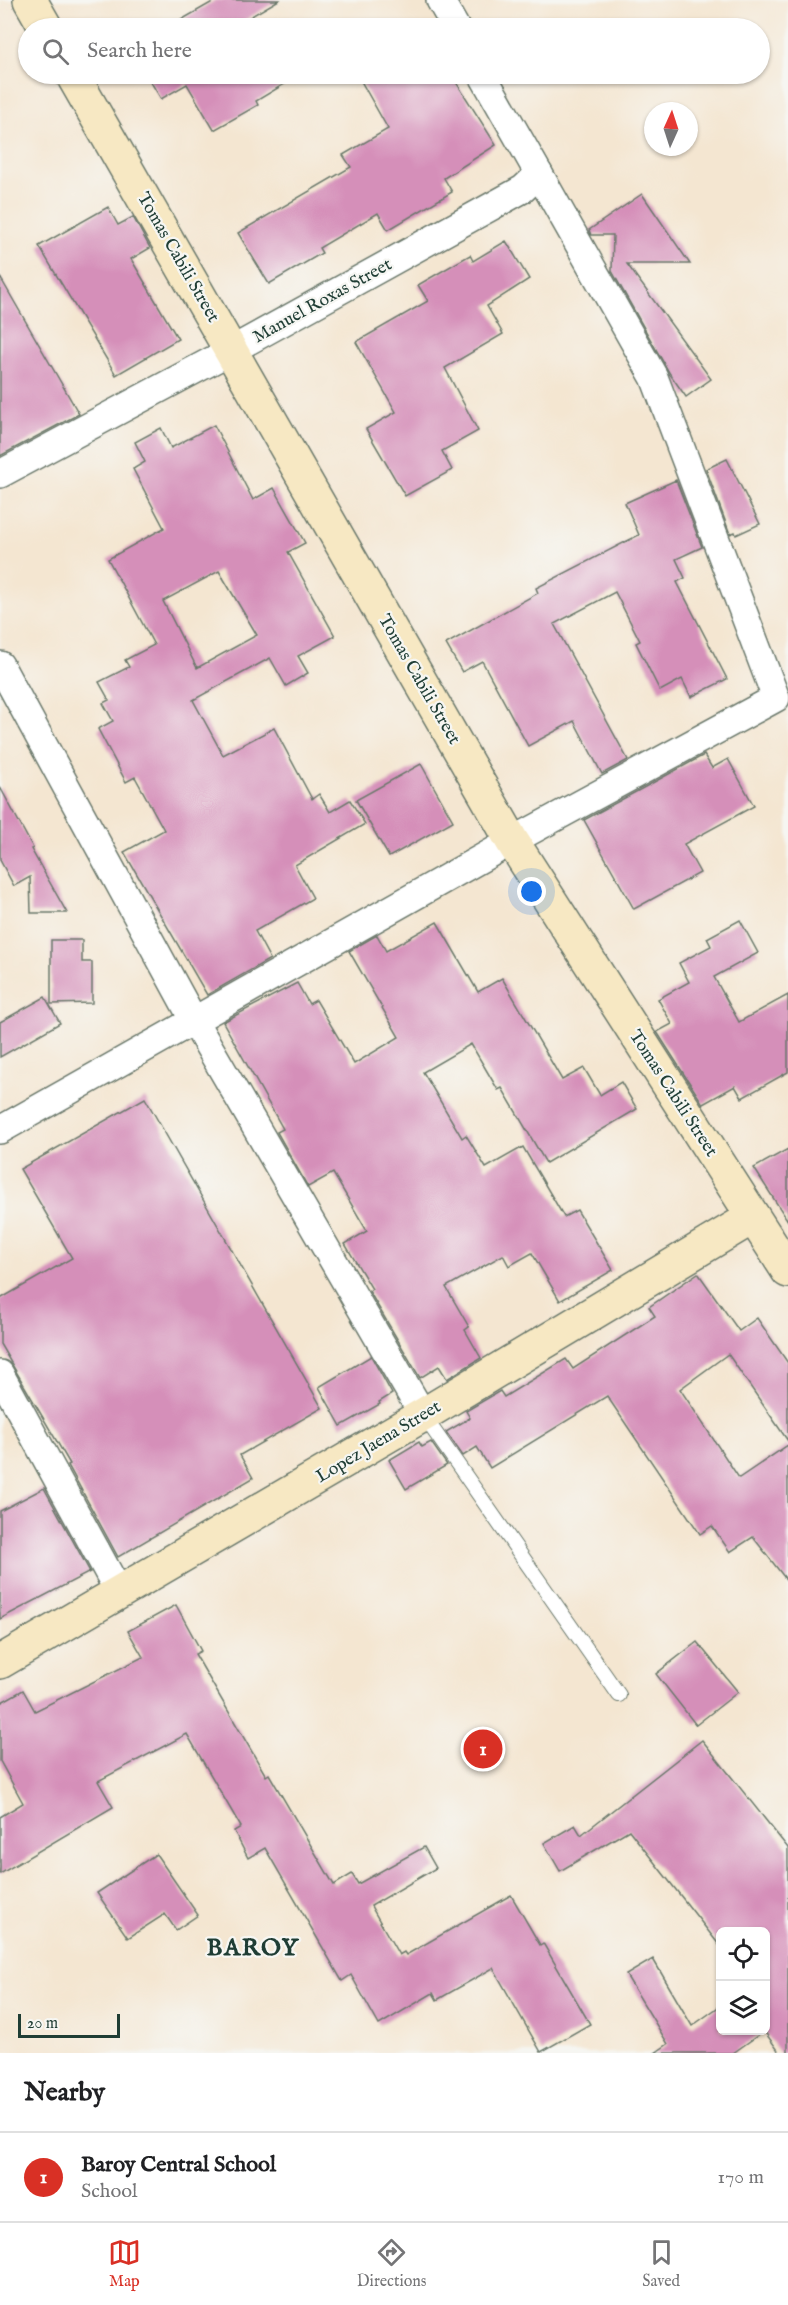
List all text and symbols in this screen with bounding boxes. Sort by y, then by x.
search box [18,18,770,84]
icon: search [39,35,72,68]
text: Search here [87,37,192,65]
north arrow [644,102,698,156]
street label: Tomas Cabili Street [131,189,224,327]
street label: Manuel Roxas Street [249,254,396,349]
street label: Tomas Cabili Street [372,611,465,749]
your location [517,877,546,906]
street label: Tomas Cabili Street [623,1026,722,1162]
street label: Lopez Jaena Street [312,1396,446,1489]
pin: 1 [464,1726,502,1772]
map controls [716,1927,770,2035]
button: locate [716,1927,770,1981]
district label: BAROY [207,1933,300,1964]
button: layers [716,1981,770,2035]
scale bar [18,2011,120,2038]
text: 20 m [27,2014,58,2034]
text: Nearby [24,2076,105,2109]
text: Baroy Central School [81,2151,276,2179]
text: 1 [40,2165,47,2190]
text: 170 m [718,2165,764,2190]
text: School [81,2179,137,2204]
tab: Map [108,2236,141,2292]
tab: Directions [357,2236,426,2292]
tab: Saved [642,2236,680,2292]

